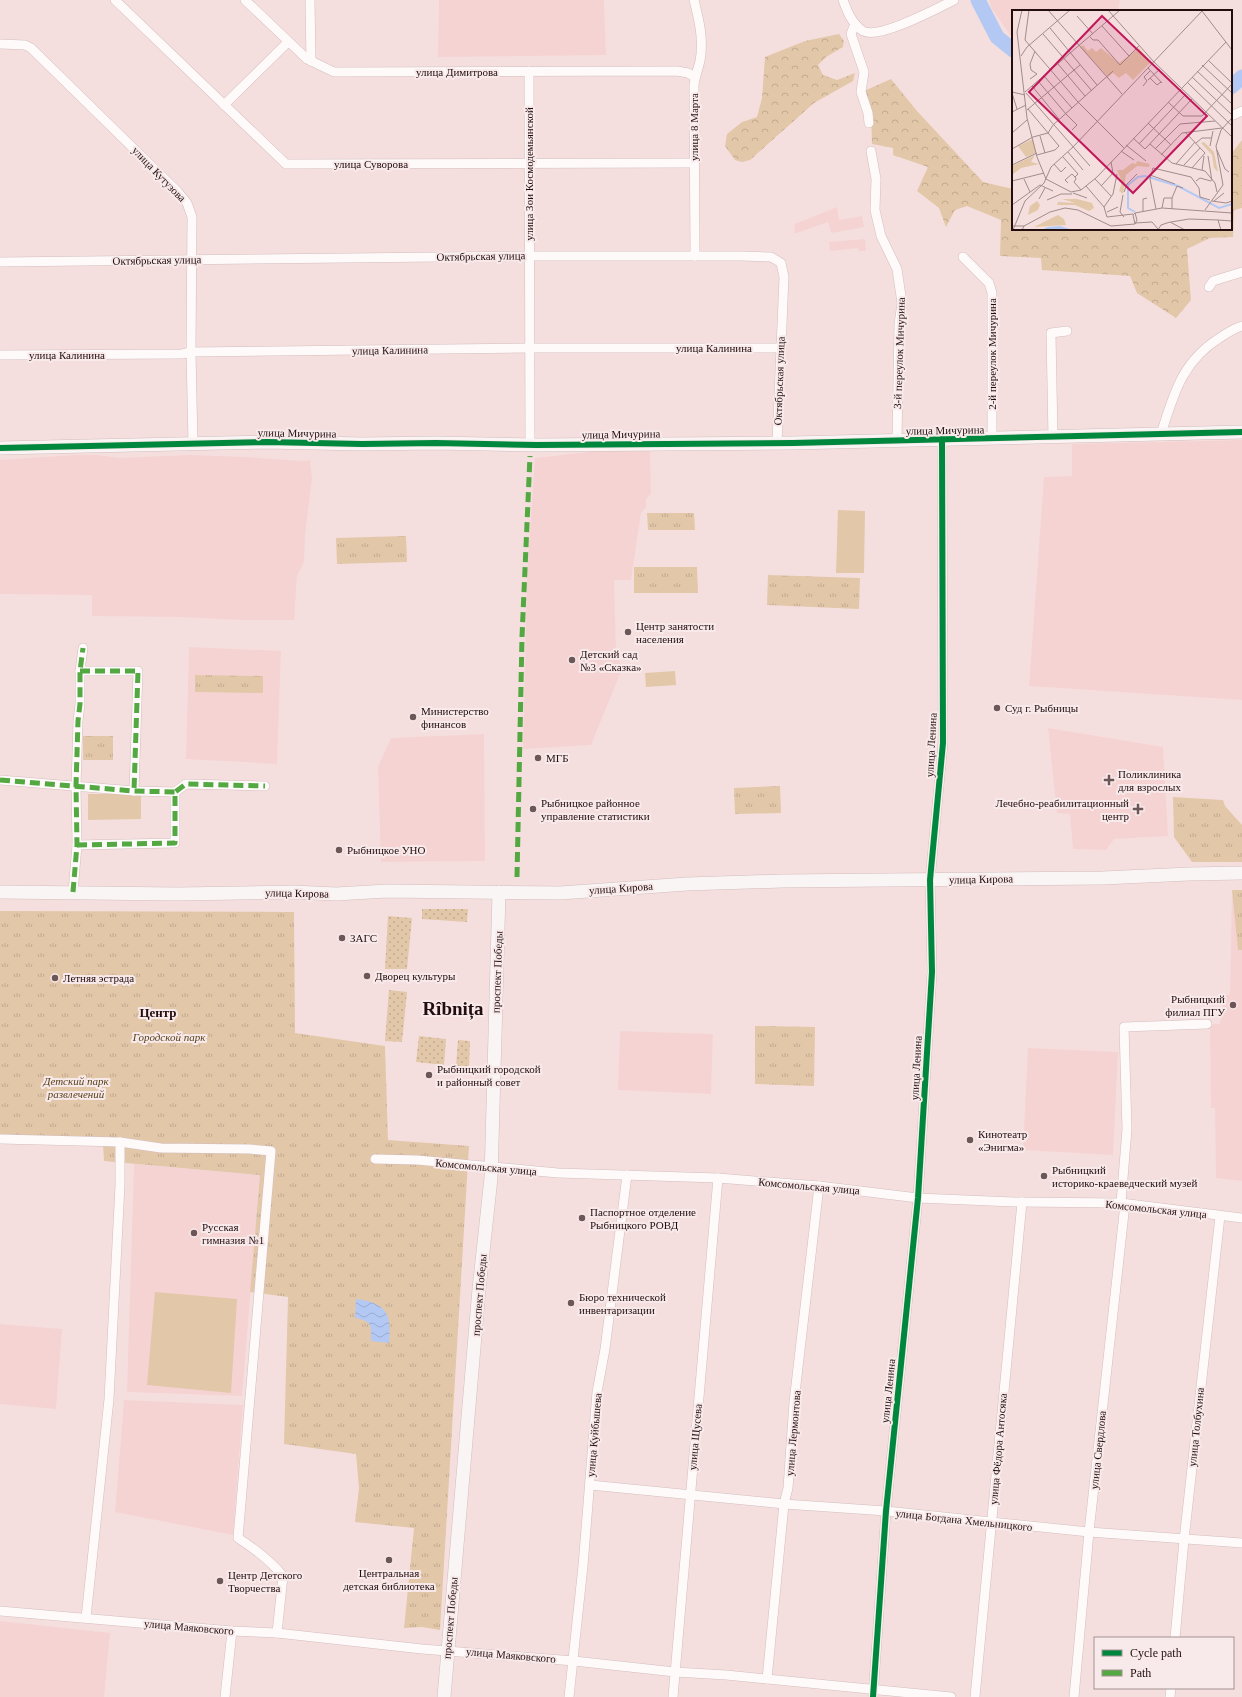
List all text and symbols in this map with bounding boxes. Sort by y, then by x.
inset map [1012,10,1232,230]
street label: улица Димитрова [416,66,498,78]
street label: улица 8 Марта [688,93,700,161]
street label: улица Зои Космодемьянской [523,107,535,241]
street label: улица Кутузова [130,144,188,204]
street label: улица Суворова [334,158,408,170]
street label: Октябрьская улица [436,249,526,263]
street label: Октябрьская улица [112,253,202,267]
street label: 3-й переулок Мичурина [891,297,907,409]
street label: 2-й переулок Мичурина [986,298,998,410]
street label: Октябрьская улица [771,336,787,426]
street label: улица Калинина [676,342,752,354]
street label: улица Калинина [352,343,428,357]
street label: улица Калинина [29,349,105,361]
street label: улица Мичурина [906,423,985,437]
street label: улица Мичурина [258,426,337,440]
street label: улица Мичурина [582,427,661,441]
place label: Центр занятости населения [636,620,714,645]
marker: Центр занятости населения [623,627,633,637]
place label: Детский сад №3 «Сказка» [580,648,642,673]
marker: Детский сад №3 «Сказка» [567,655,577,665]
place label: Суд г. Рыбницы [1005,702,1079,714]
marker: Суд г. Рыбницы [992,703,1002,713]
place label: Министерство финансов [421,705,489,730]
marker: Министерство финансов [408,712,418,722]
street label: улица Ленина [923,712,939,778]
place label: МГБ [546,752,568,764]
marker: МГБ [533,753,543,763]
place label: Поликлиника для взрослых [1118,768,1181,793]
marker: Поликлиника для взрослых [1103,774,1115,786]
place label: Рыбницкое районное управление статистики [541,797,650,822]
place label: Лечебно-реабилитационный центр [996,797,1129,822]
marker: Лечебно-реабилитационный центр [1132,803,1144,815]
marker: Рыбницкое районное управление статистики [528,804,538,814]
place label: Рыбницкое УНО [347,844,426,856]
marker: Рыбницкое УНО [334,845,344,855]
street label: улица Кирова [949,872,1013,886]
street label: улица Кирова [589,880,653,896]
street label: улица Кирова [265,886,329,900]
street label: проспект Победы [490,930,504,1013]
place label: ЗАГС [350,932,377,944]
marker: ЗАГС [337,933,347,943]
place label: Дворец культуры [375,970,456,982]
marker: Дворец культуры [362,971,372,981]
place label: Летняя эстрада [63,972,134,984]
marker: Летняя эстрада [50,973,60,983]
place label: Рыбницкий филиал ПГУ [1165,993,1225,1018]
district label: Rîbnița [422,998,484,1020]
marker: Рыбницкий филиал ПГУ [1228,1000,1238,1010]
district label: Центр [139,1005,177,1020]
park label: Городской парк [132,1031,206,1043]
street label: улица Ленина [908,1035,924,1101]
place label: Рыбницкий городской и районный совет [437,1063,541,1088]
marker: Рыбницкий городской и районный совет [424,1070,434,1080]
park label: Детский парк развлечений [42,1075,109,1100]
place label: Кинотеатр «Энигма» [978,1128,1028,1153]
marker: Кинотеатр «Энигма» [965,1135,975,1145]
street label: Комсомольская улица [435,1157,537,1177]
place label: Рыбницкий историко-краеведческий музей [1052,1164,1197,1189]
marker: Рыбницкий историко-краеведческий музей [1039,1171,1049,1181]
street label: Комсомольская улица [758,1176,860,1196]
street label: Комсомольская улица [1105,1198,1207,1220]
place label: Паспортное отделение Рыбницкого РОВД [590,1206,696,1231]
marker: Паспортное отделение Рыбницкого РОВД [577,1213,587,1223]
place label: Русская гимназия №1 [202,1221,264,1246]
marker: Русская гимназия №1 [189,1228,199,1238]
street label: проспект Победы [469,1253,489,1336]
place label: Бюро технической инвентаризации [579,1291,666,1316]
marker: Бюро технической инвентаризации [566,1298,576,1308]
street label: улица Ленина [879,1358,897,1424]
street label: улица Толбухина [1186,1387,1206,1467]
street label: улица Лермонтова [783,1390,803,1476]
street label: улица Куйбышева [584,1392,604,1477]
street label: улица Фёдора Антосяка [987,1393,1009,1505]
street label: улица Щусева [686,1403,704,1471]
street label: улица Свердлова [1088,1410,1108,1490]
street label: улица Богдана Хмельницкого [895,1507,1034,1533]
marker: Центральная детская библиотека [384,1555,394,1565]
place label: Центральная детская библиотека [343,1567,435,1592]
place label: Центр Детского Творчества [228,1569,303,1594]
marker: Центр Детского Творчества [215,1576,225,1586]
street label: проспект Победы [440,1576,460,1659]
street label: улица Маяковского [144,1617,235,1637]
legend [1094,1637,1234,1689]
street label: улица Маяковского [466,1645,557,1665]
text: Cycle path [1130,1646,1182,1660]
text: Path [1130,1666,1151,1680]

